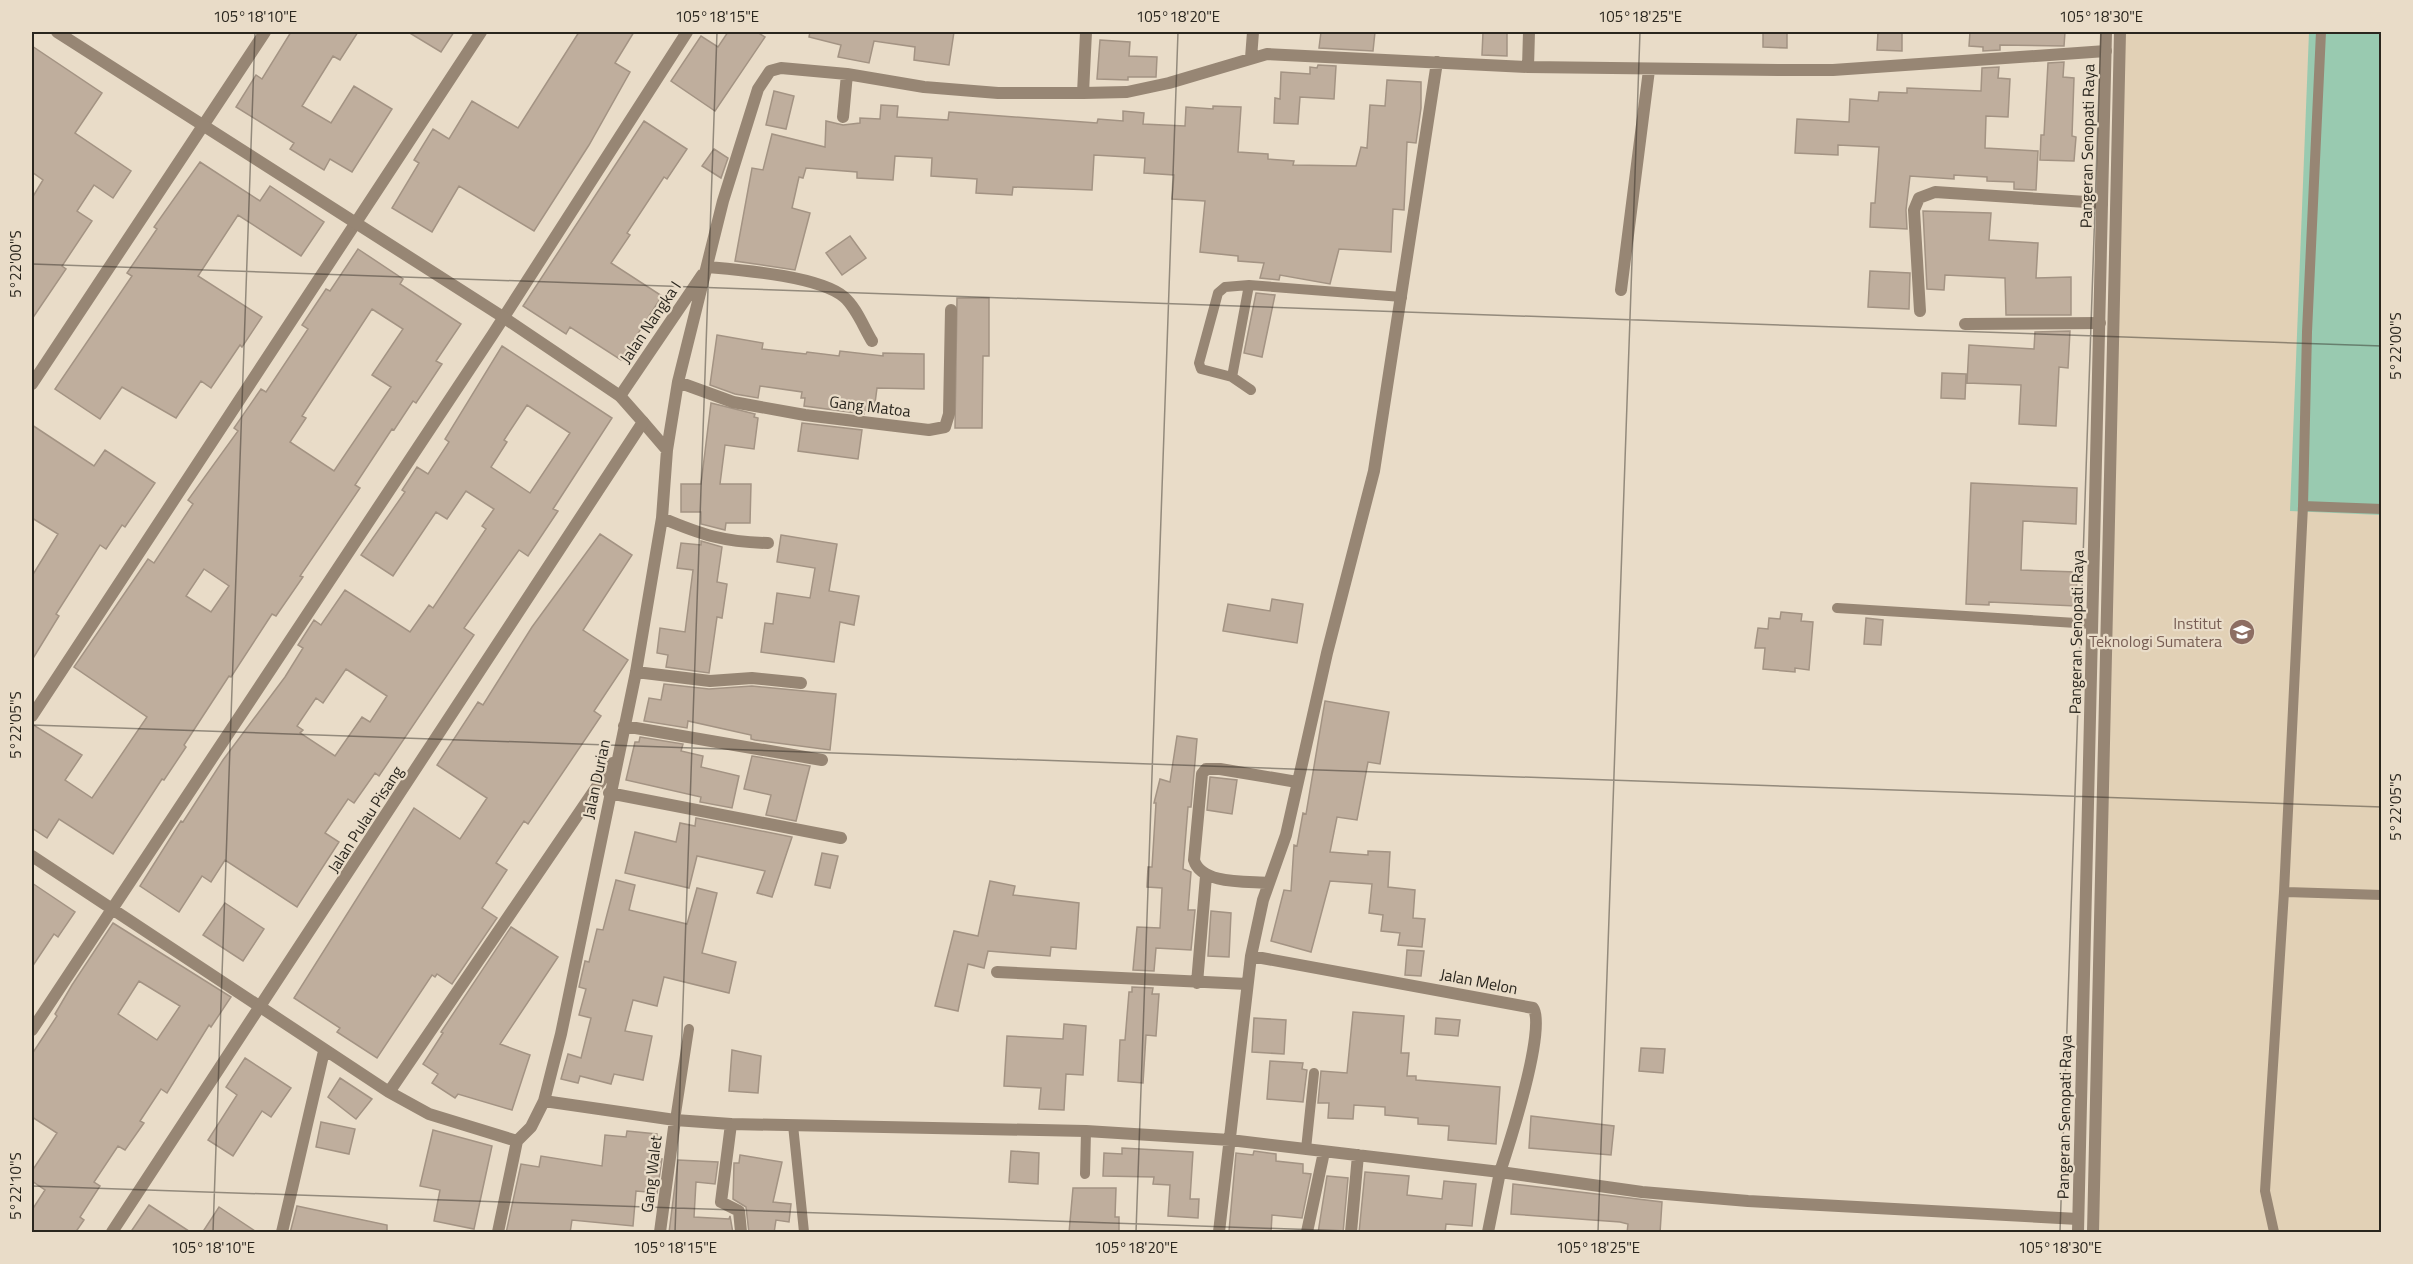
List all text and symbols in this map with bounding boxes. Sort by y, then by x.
text: 105°18'10"E [213,5,297,28]
text: 105°18'15"E [675,5,759,28]
text: 105°18'20"E [1136,5,1220,28]
text: 105°18'25"E [1598,5,1682,28]
text: 105°18'30"E [2059,5,2143,28]
street label: Pangeran Senopati Raya [2074,64,2100,228]
text: 5°22'00"S [4,230,27,298]
street label: Jalan Nangka I [613,276,687,368]
text: 5°22'00"S [2384,312,2407,380]
street label: Gang Matoa [828,389,912,423]
street label: Pangeran Senopati Raya [2063,550,2089,714]
place label: Institut Teknologi Sumatera [2089,611,2222,653]
school or university icon: Institut Teknologi Sumatera [2227,617,2257,647]
text: 5°22'05"S [4,691,27,759]
street label: Jalan Durian [576,737,616,821]
street label: Jalan Pulau Pisang [321,761,409,877]
text: 5°22'05"S [2384,773,2407,841]
street label: Jalan Melon [1438,962,1520,1000]
street label: Pangeran Senopati Raya [2051,1035,2077,1199]
street label: Gang Walet [634,1134,668,1214]
text: 5°22'10"S [4,1152,27,1220]
text: 105°18'10"E [171,1236,255,1259]
text: 105°18'15"E [633,1236,717,1259]
text: 105°18'20"E [1094,1236,1178,1259]
text: 105°18'25"E [1556,1236,1640,1259]
text: 105°18'30"E [2018,1236,2102,1259]

